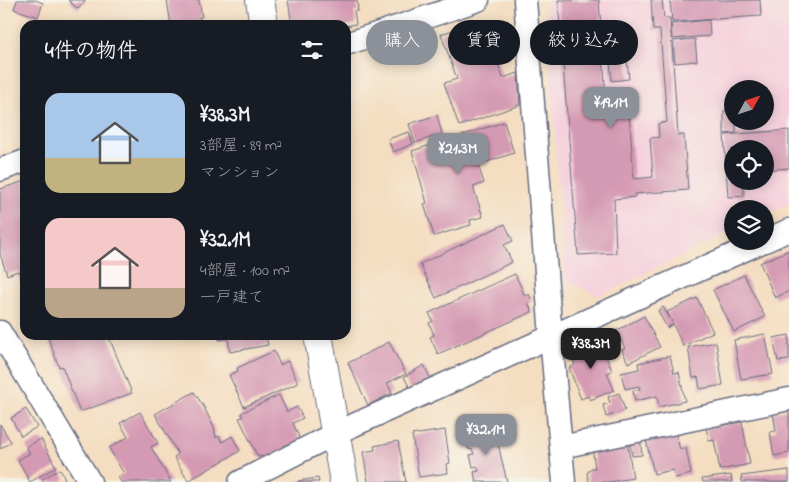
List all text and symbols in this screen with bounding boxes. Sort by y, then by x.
chip: 購入 [366,20,438,65]
chip: 賃貸 [448,20,520,65]
chip: 絞り込み [530,20,638,65]
icon: filters [298,36,326,64]
text: 4件の物件 [45,37,138,67]
north arrow [724,80,774,130]
map controls [724,80,774,250]
pin: ¥19.1M [570,86,652,129]
text: ¥19.1M [594,91,628,115]
text: ¥38.3M [200,101,250,131]
icon: home [85,113,145,173]
pin: ¥21.3M [417,132,499,175]
text: 3部屋 · 89 m² [200,134,282,158]
text: ¥21.3M [439,137,477,161]
button: locate [724,140,774,190]
text: マンション [200,161,279,185]
button: layers [724,200,774,250]
text: ¥32.1M [200,226,251,256]
icon: home [85,238,145,298]
text: 4部屋 · 100 m² [200,259,290,283]
text: 一戸建て [200,286,264,310]
pin: ¥38.3M [550,328,632,370]
text: ¥38.3M [572,332,610,356]
pin: ¥32.1M [445,414,527,456]
text: ¥32.1M [467,418,505,442]

